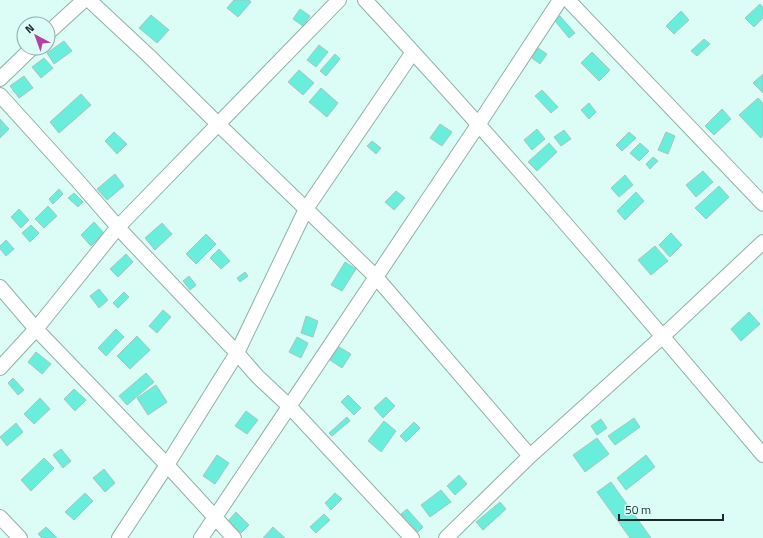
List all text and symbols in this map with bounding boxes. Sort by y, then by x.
north arrow [16,16,56,56]
text: N [21,20,38,37]
scale bar [619,496,723,522]
text: 50 m [625,500,651,519]

